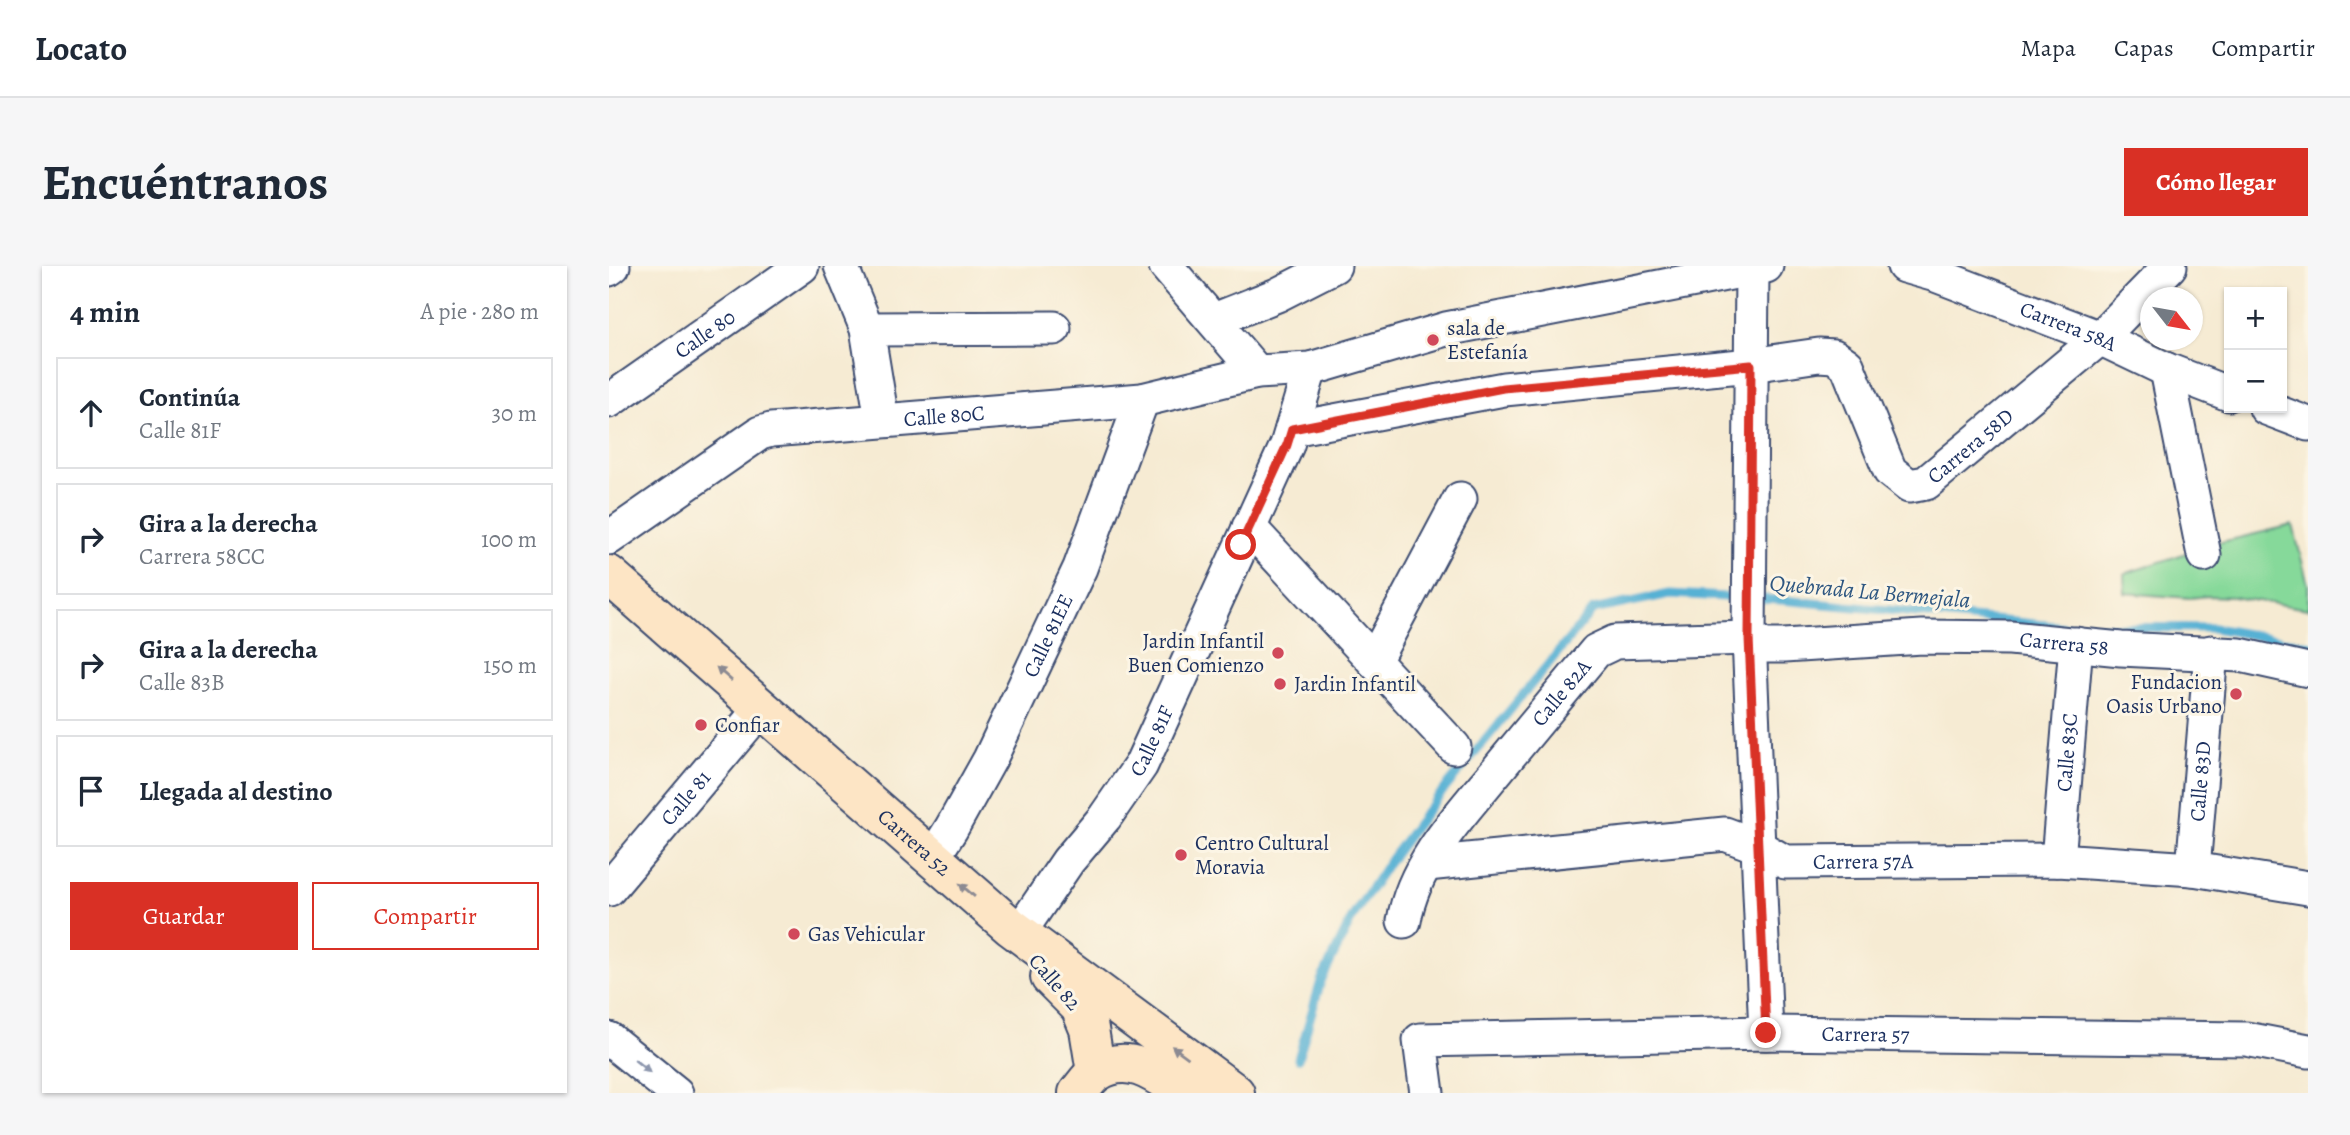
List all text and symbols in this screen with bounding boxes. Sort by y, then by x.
text: Locato [35,26,127,71]
text: Mapa [2021,32,2076,64]
text: Capas [2114,32,2174,64]
text: Compartir [2212,32,2315,64]
button: Cómo llegar [2124,148,2308,216]
text: Encuéntranos [42,149,328,216]
north arrow [2140,287,2203,350]
map controls [2224,287,2287,413]
button: + [2224,287,2287,350]
text: 4 min [70,292,140,332]
street label: Carrera 58A [2016,295,2122,358]
text: A pie · 280 m [420,296,539,327]
street label: Calle 80 [669,303,741,365]
place label: sala de Estefanía [1447,314,1528,366]
marker: sala de Estefanía [1425,332,1441,348]
button: − [2224,350,2287,413]
text: Continúa [139,380,240,415]
icon: ahead [72,394,110,432]
text: 30 m [491,398,537,429]
street label: Calle 80C [902,399,986,433]
street label: Carrera 58D [1921,402,2019,490]
text: Calle 81F [139,415,221,446]
text: Gira a la derecha [139,506,318,541]
icon: right [72,520,110,558]
text: 100 m [481,524,537,555]
route start [1225,529,1256,560]
text: Carrera 58CC [139,541,265,572]
water label: Quebrada La Bermejala [1768,567,1972,616]
street label: Calle 81EE [1016,589,1080,682]
street label: Carrera 58 [2018,625,2110,662]
place label: Jardin Infantil Buen Comienzo [1127,627,1264,679]
text: Gira a la derecha [139,632,318,667]
marker: Jardin Infantil Buen Comienzo [1270,645,1286,661]
icon: right [72,646,110,684]
text: 150 m [483,650,537,681]
street label: Calle 82A [1525,653,1598,732]
text: Calle 83B [139,667,225,698]
one-way arrow [715,667,732,682]
place label: Fundacion Oasis Urbano [2106,668,2222,720]
place label: Jardin Infantil [1294,670,1416,698]
marker: Jardin Infantil [1272,676,1288,692]
marker: Fundacion Oasis Urbano [2228,686,2244,702]
street label: Calle 81F [1123,701,1180,782]
place label: Confiar [715,711,780,739]
street label: Calle 83C [2050,712,2084,793]
marker: Confiar [693,717,709,733]
street label: Calle 83D [2183,740,2218,823]
street label: Calle 81 [654,764,717,831]
icon: arrive [72,772,110,810]
text: Llegada al destino [139,774,333,809]
street label: Carrera 52 [872,803,957,882]
place label: Centro Cultural Moravia [1195,829,1329,881]
marker: Centro Cultural Moravia [1173,847,1189,863]
street label: Carrera 57A [1813,847,1914,876]
button: Guardar [70,882,298,950]
button: Compartir [312,882,539,950]
one-way arrow [958,882,976,898]
place label: Gas Vehicular [808,920,925,948]
marker: Gas Vehicular [786,926,802,942]
street label: Calle 82 [1022,948,1088,1016]
route end [1750,1017,1781,1048]
street label: Carrera 57 [1821,1020,1910,1049]
one-way arrow [1171,1046,1189,1060]
one-way arrow [634,1058,651,1073]

